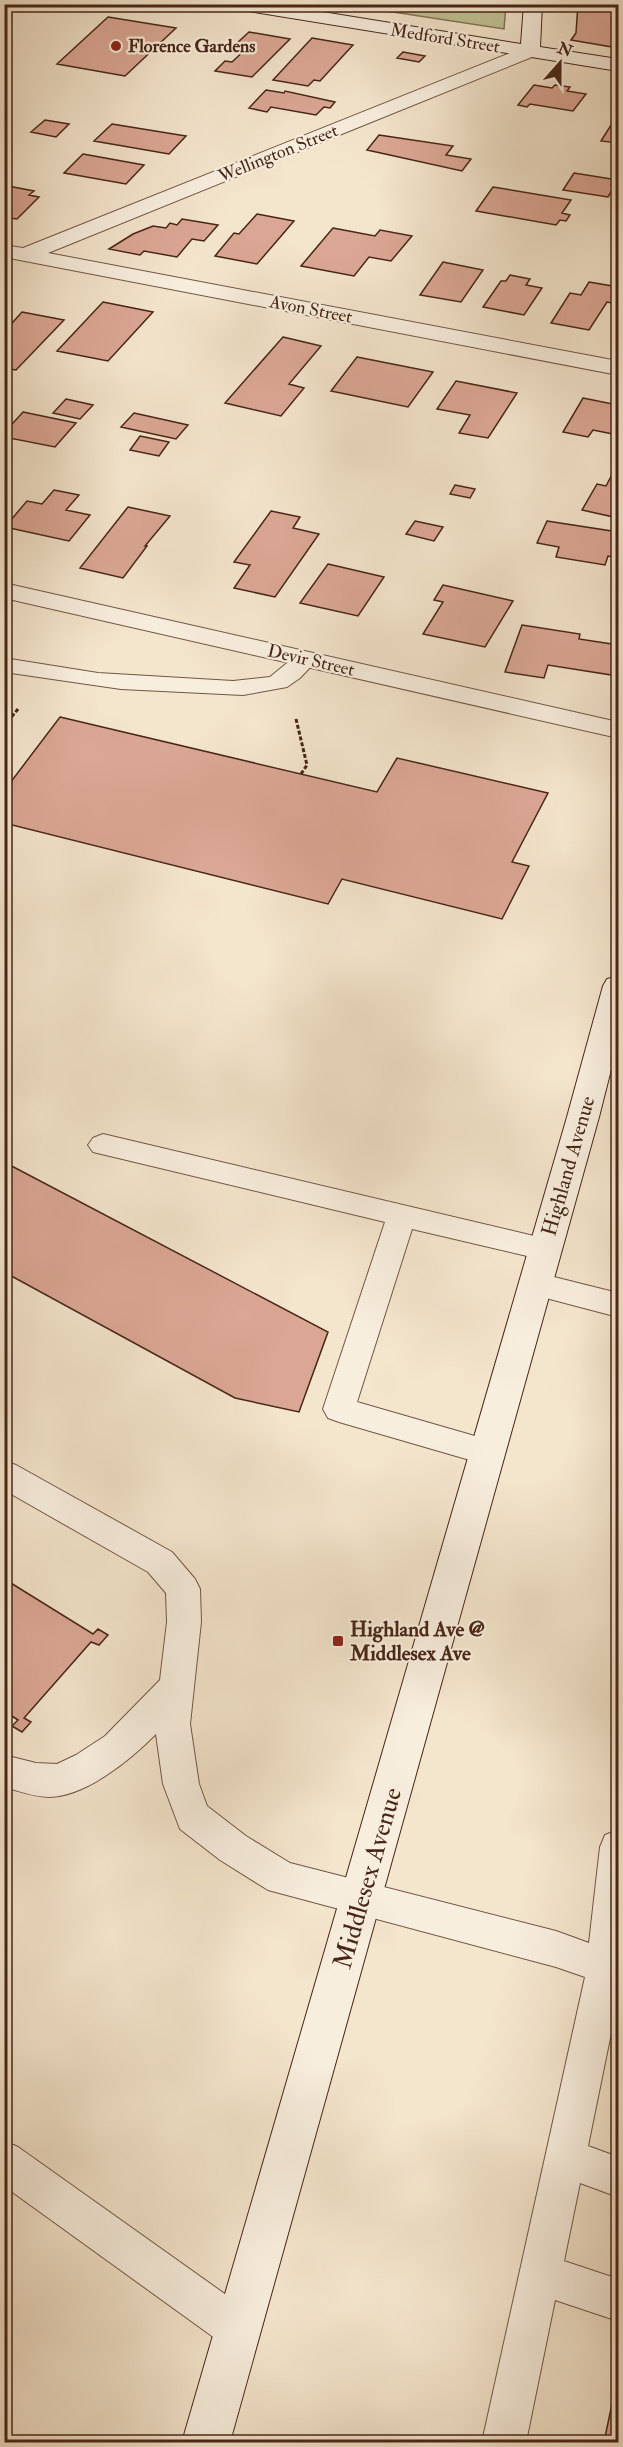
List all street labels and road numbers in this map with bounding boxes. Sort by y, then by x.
street label: Medford Street [389,18,501,59]
street label: Wellington Street [214,119,342,188]
street label: Avon Street [267,290,354,329]
street label: Devir Street [265,639,357,682]
street label: Highland Avenue [536,1093,601,1239]
street label: Middlesex Avenue [327,1784,409,1973]

